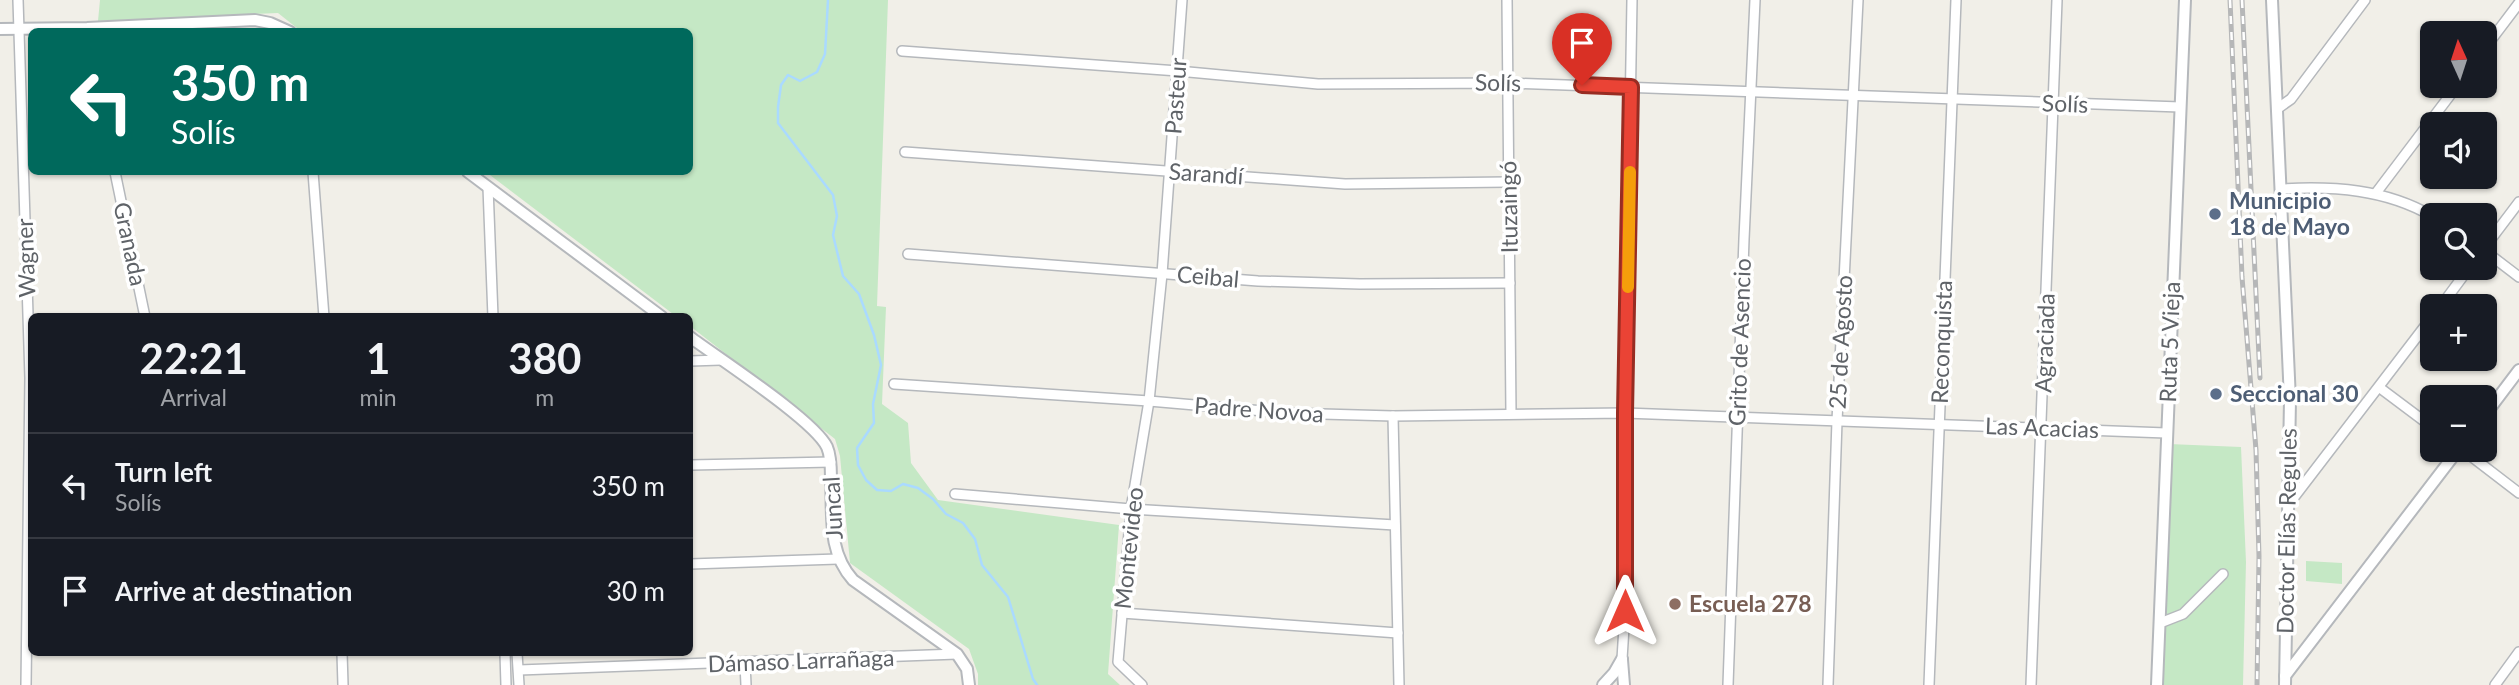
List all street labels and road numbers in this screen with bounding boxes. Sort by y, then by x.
street label: Pasteur [1158,56,1192,135]
street label: Solís [1475,68,1521,96]
street label: Solís [2041,88,2089,118]
street label: Sarandí [1168,156,1246,190]
street label: Ituzaingó [1493,161,1523,253]
street label: Granada [108,199,153,288]
street label: Wagner [10,217,40,298]
street label: Grito de Asencio [1722,258,1756,426]
street label: Ceibal [1176,259,1240,293]
street label: 25 de Agosto [1823,274,1857,410]
street label: Reconquista [1925,280,1957,404]
street label: Ruta 5 Vieja [2153,281,2185,403]
street label: Agraciada [2028,293,2060,393]
street label: Padre Novoa [1193,391,1325,427]
street label: Las Acacias [1985,411,2099,443]
street label: Doctor Elías Regules [2270,428,2302,634]
street label: Juncal [816,476,848,540]
street label: Montevideo [1108,486,1148,610]
street label: Dámaso Larrañaga [707,643,895,677]

